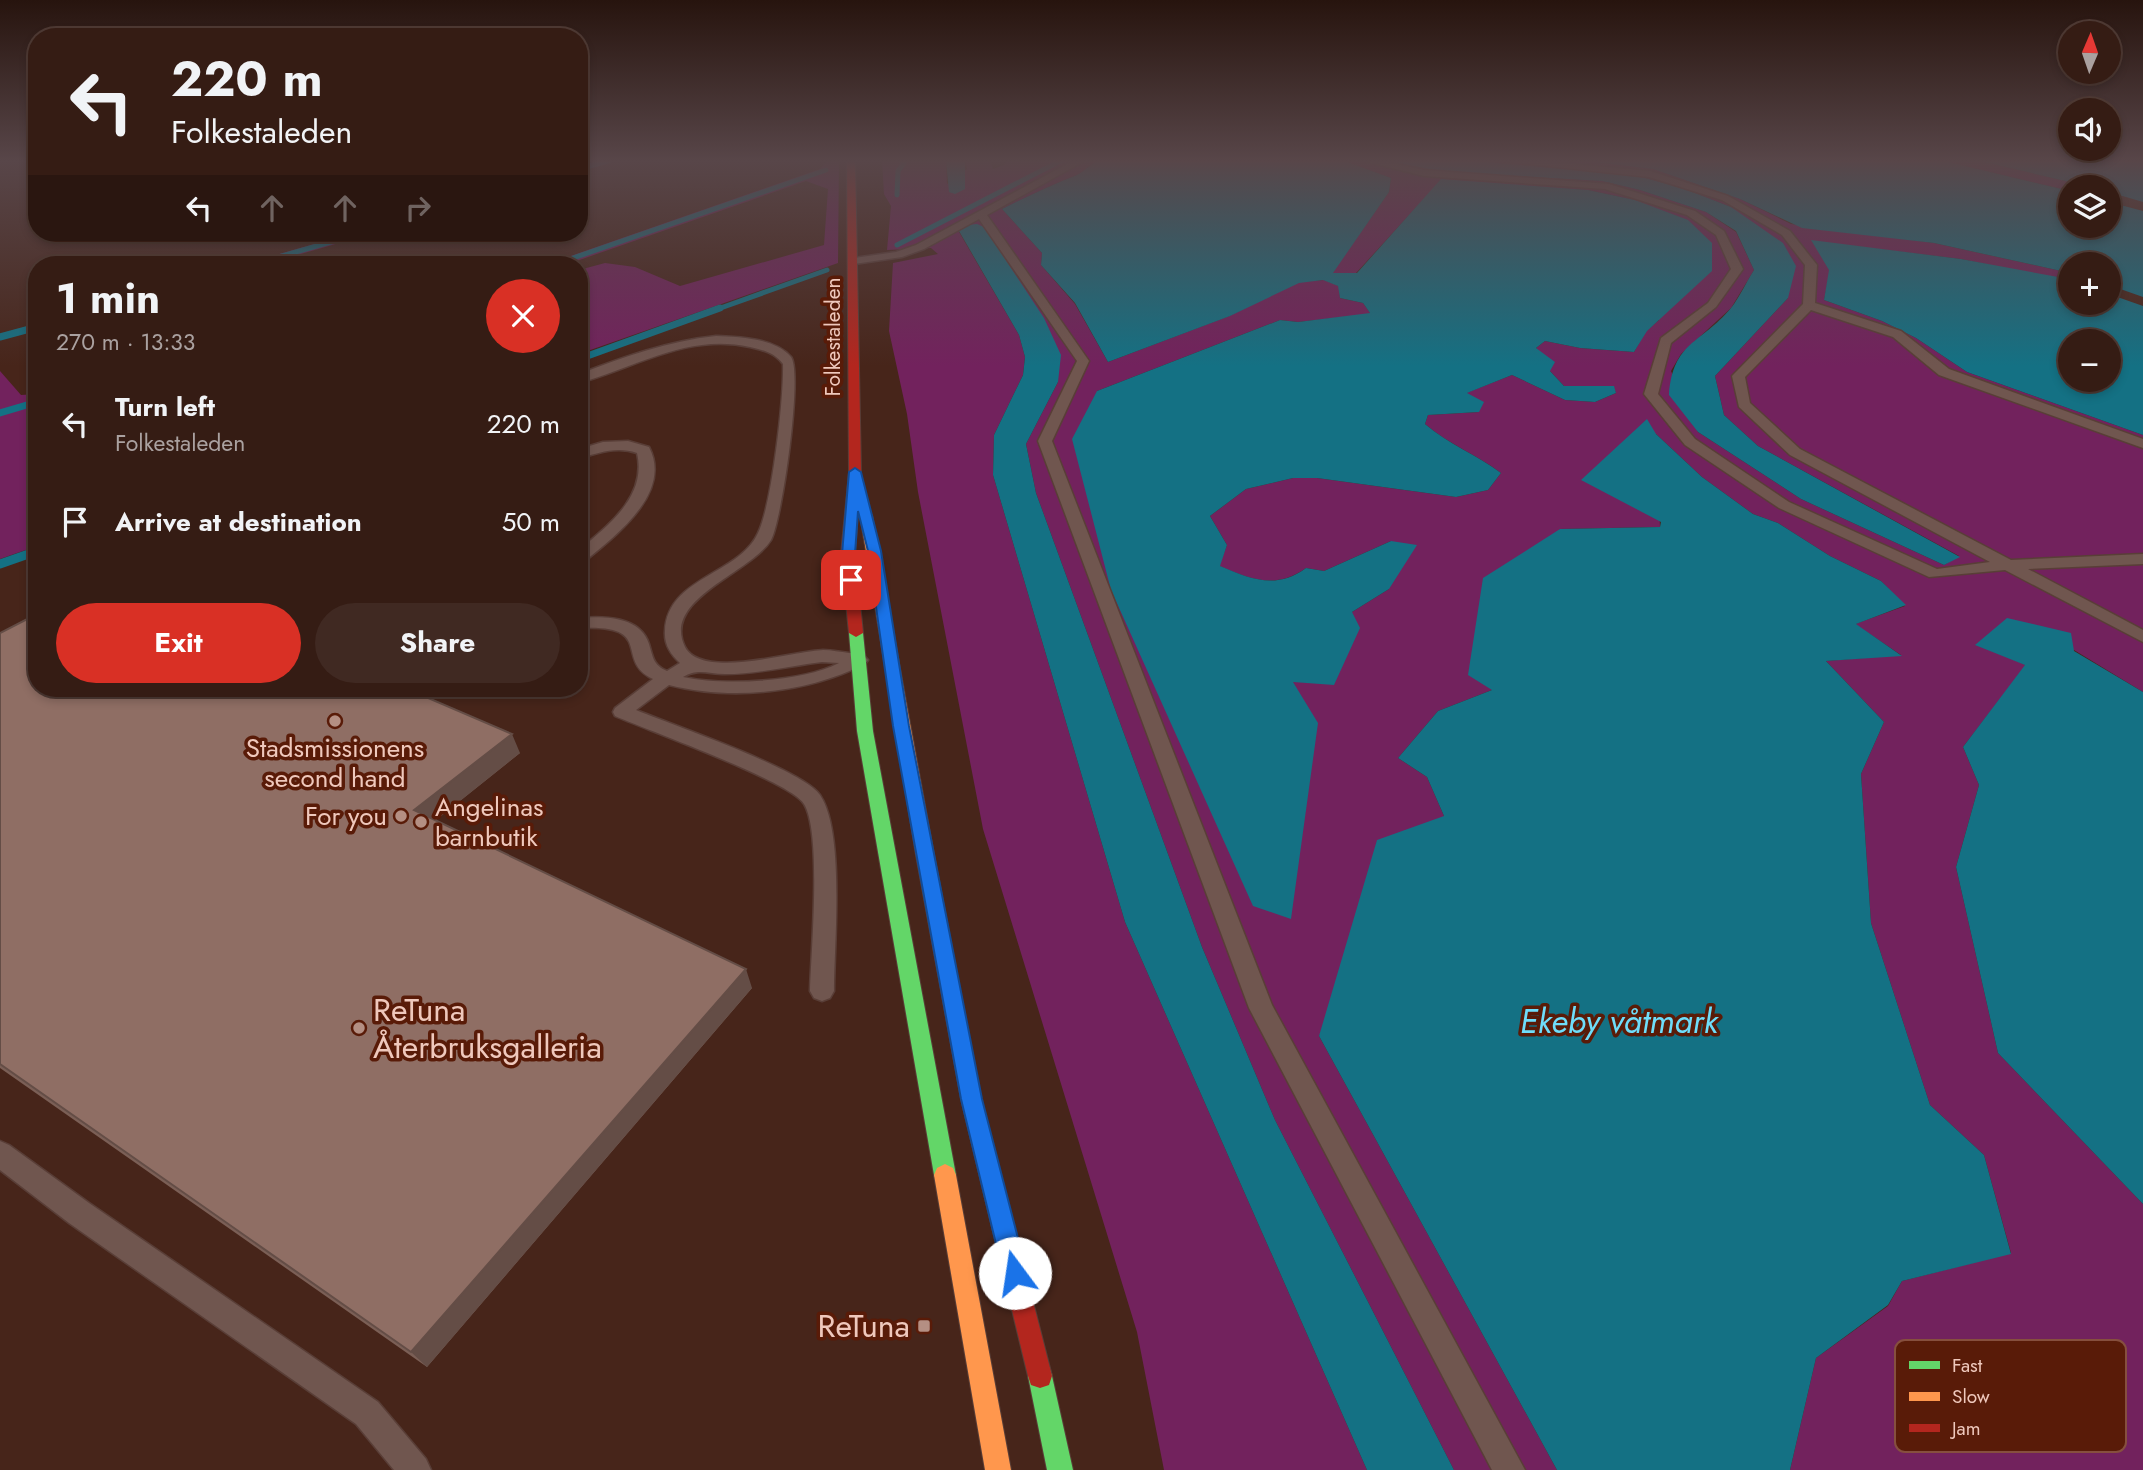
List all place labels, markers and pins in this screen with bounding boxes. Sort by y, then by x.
pin [821,550,881,610]
marker: Stadsmissionens second hand [327,713,343,729]
place label: Stadsmissionens second hand [246,729,424,797]
place label: Angelinas barnbutik [435,788,543,856]
place label: For you [305,797,387,835]
marker: For you [393,808,409,824]
marker: Angelinas barnbutik [413,814,429,830]
place label: ReTuna Återbruksgalleria [373,987,602,1070]
marker: ReTuna Återbruksgalleria [351,1020,367,1036]
place label: ReTuna [817,1303,910,1349]
marker: ReTuna [916,1318,932,1334]

